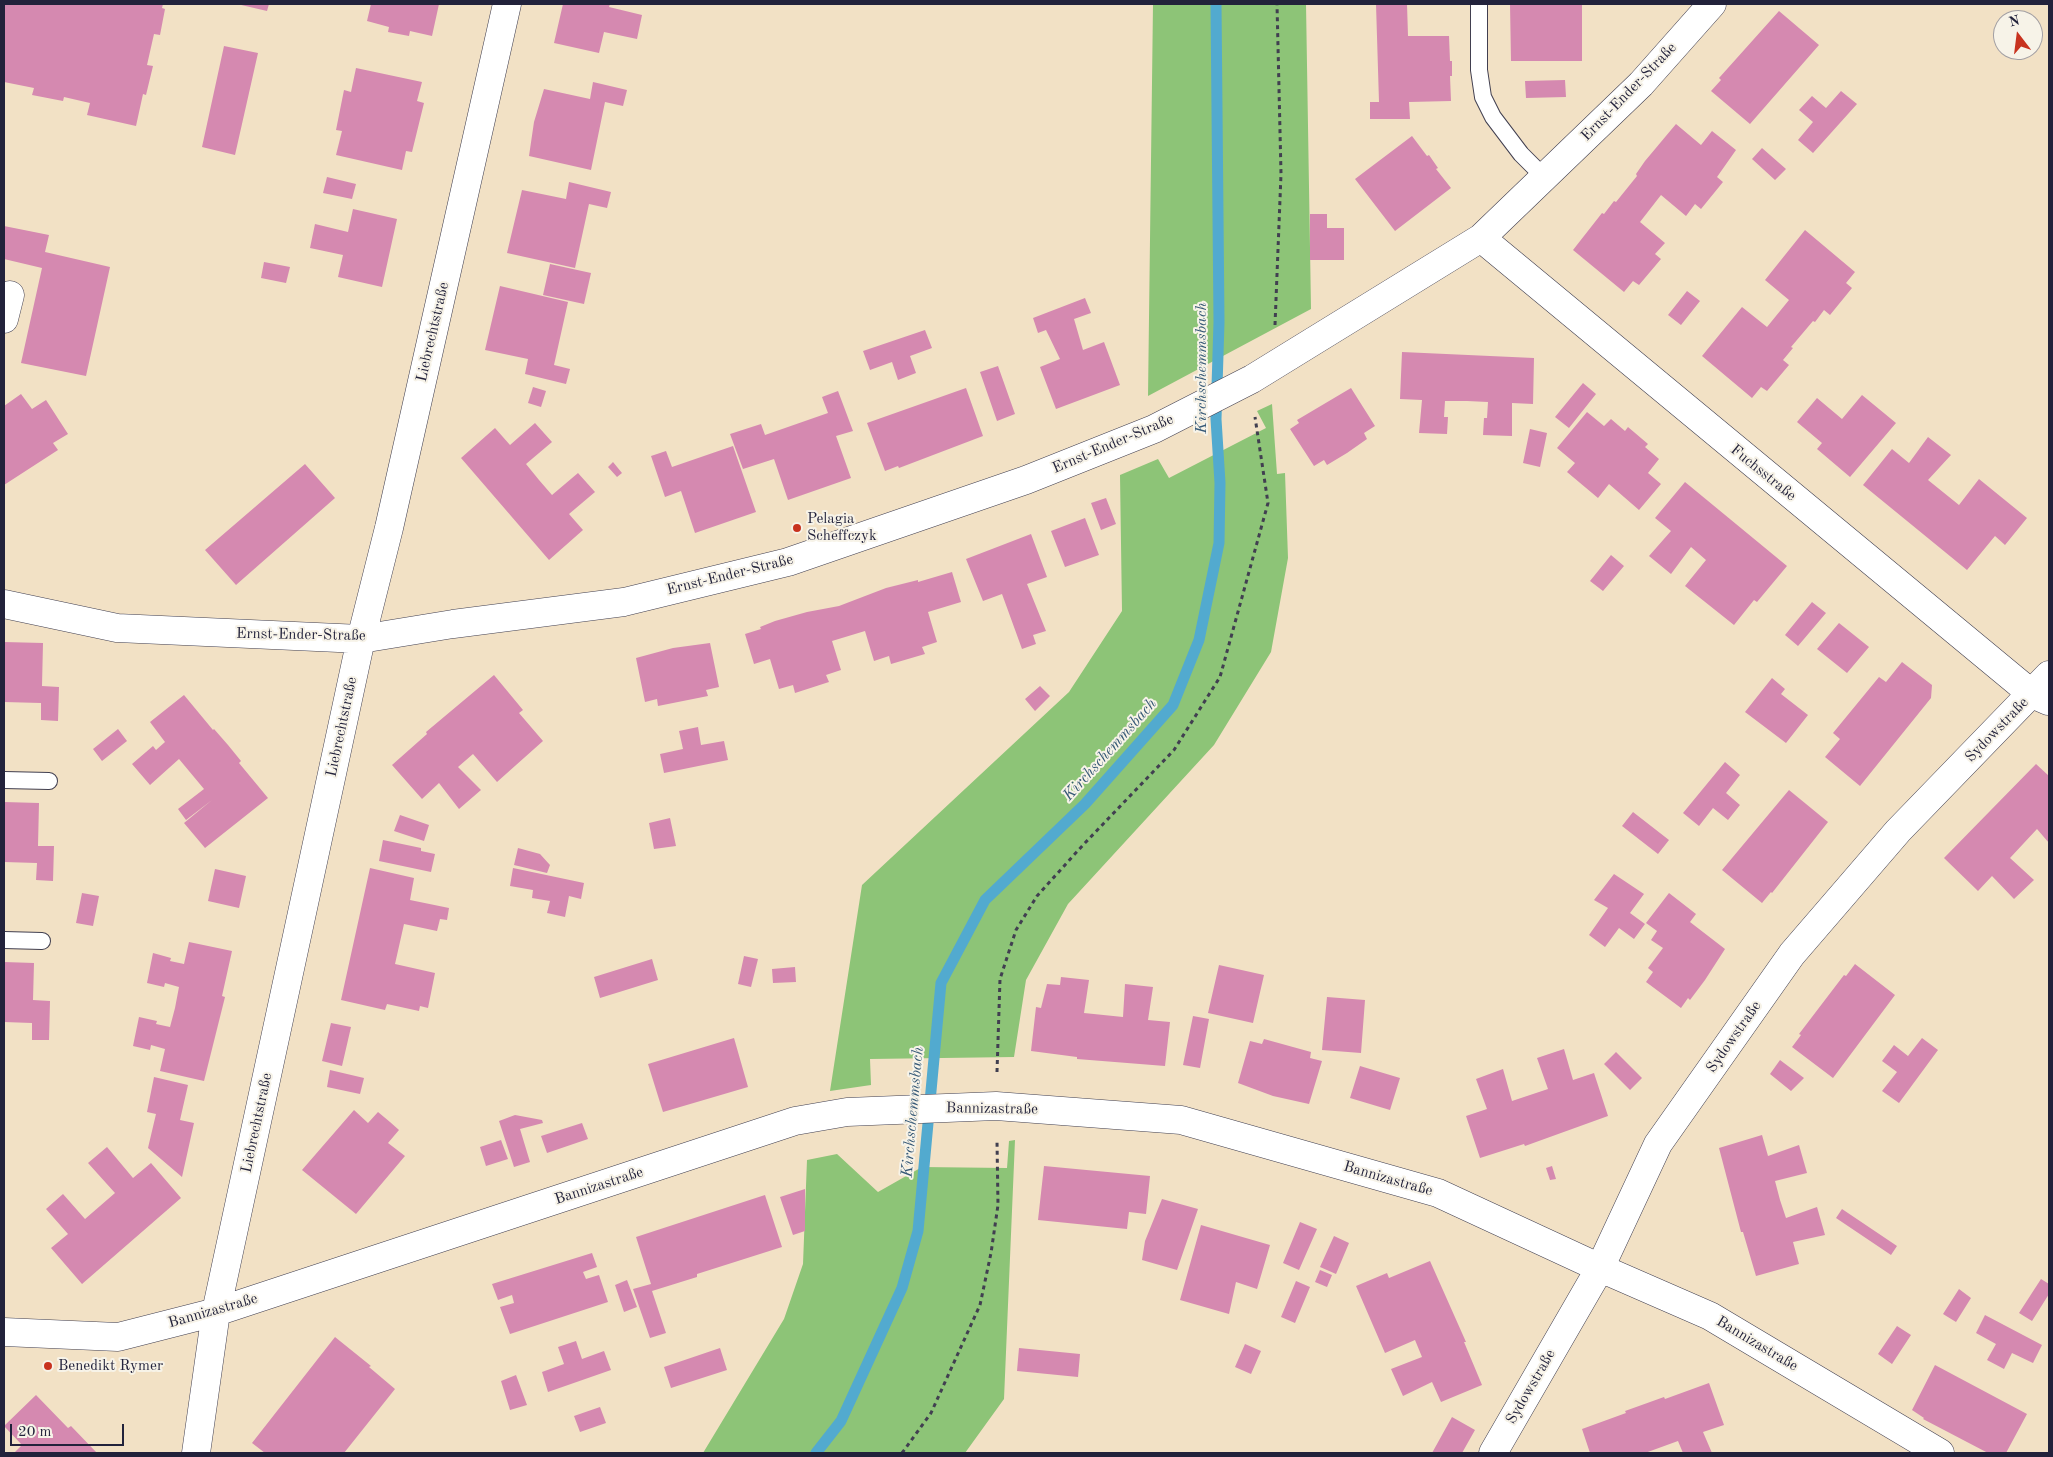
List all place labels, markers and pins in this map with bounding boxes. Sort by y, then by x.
place label: Pelagia Scheffczyk [807,510,877,545]
marker: Pelagia Scheffczyk [791,522,803,534]
place label: Benedikt Rymer [58,1357,163,1375]
marker: Benedikt Rymer [42,1360,54,1372]

